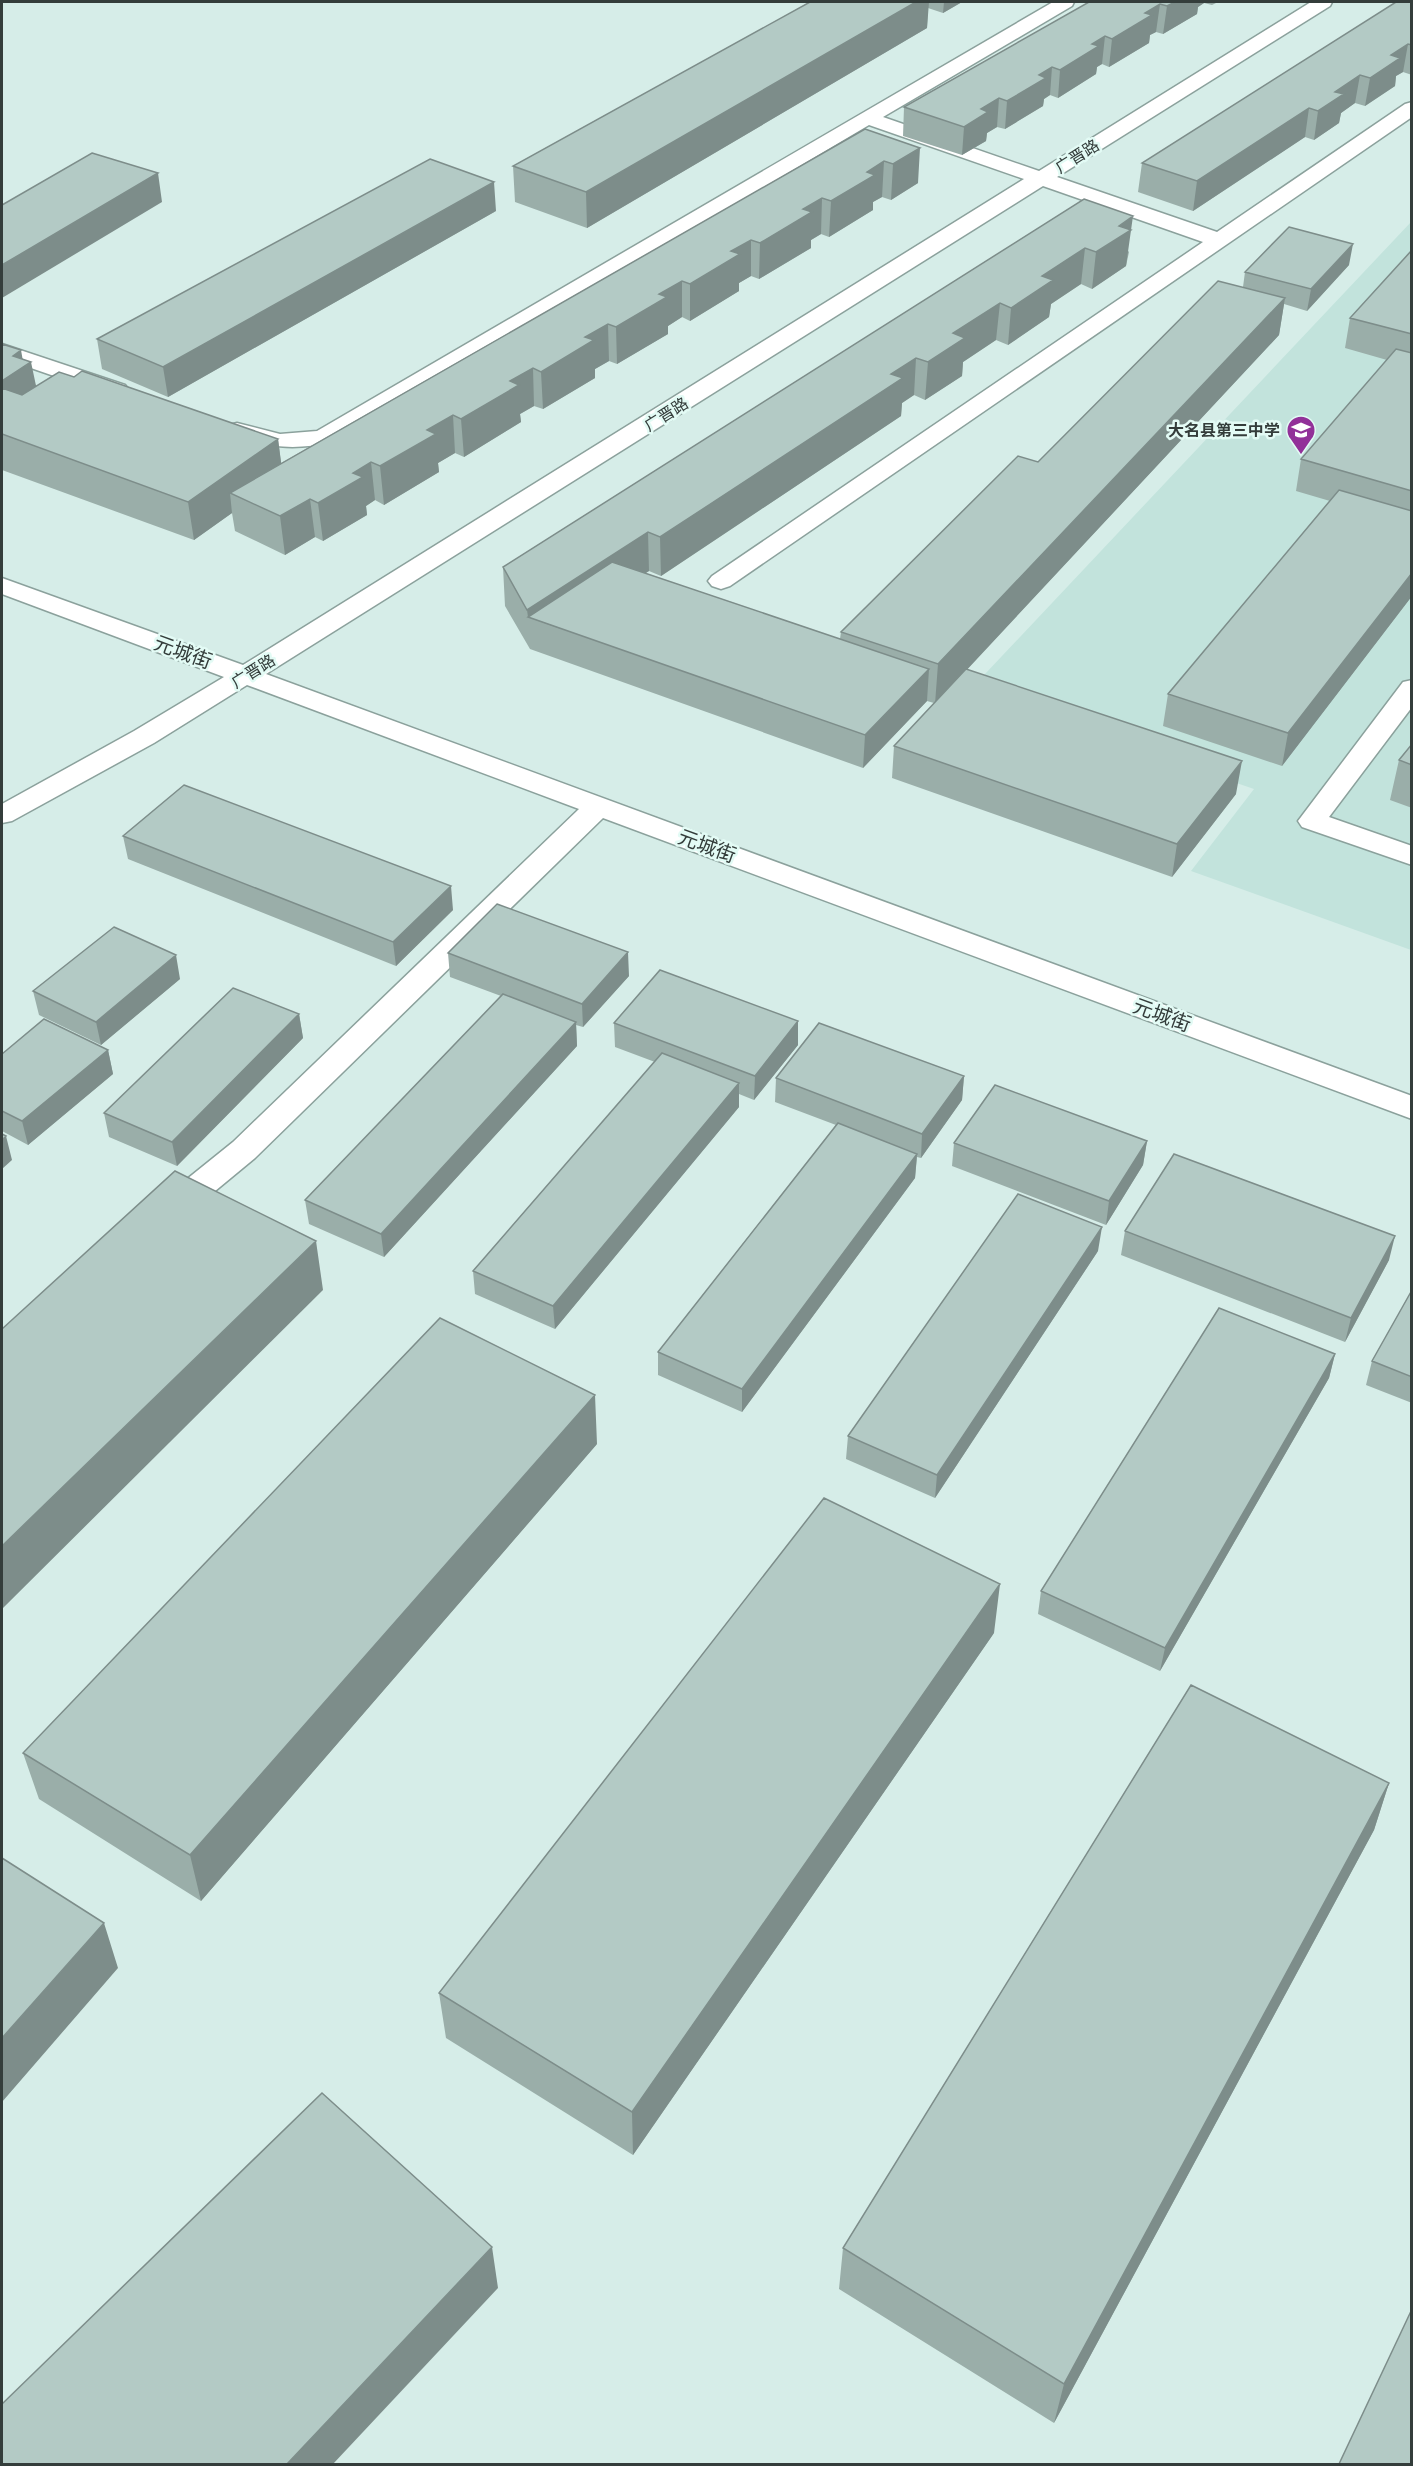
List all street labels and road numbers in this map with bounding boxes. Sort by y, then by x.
street label: 广晋路 [1052,136,1102,176]
street label: 广晋路 [641,394,691,434]
street label: 元城街 [151,631,215,673]
street label: 广晋路 [228,651,278,691]
street label: 元城街 [675,825,739,867]
street label: 元城街 [1130,994,1194,1036]

